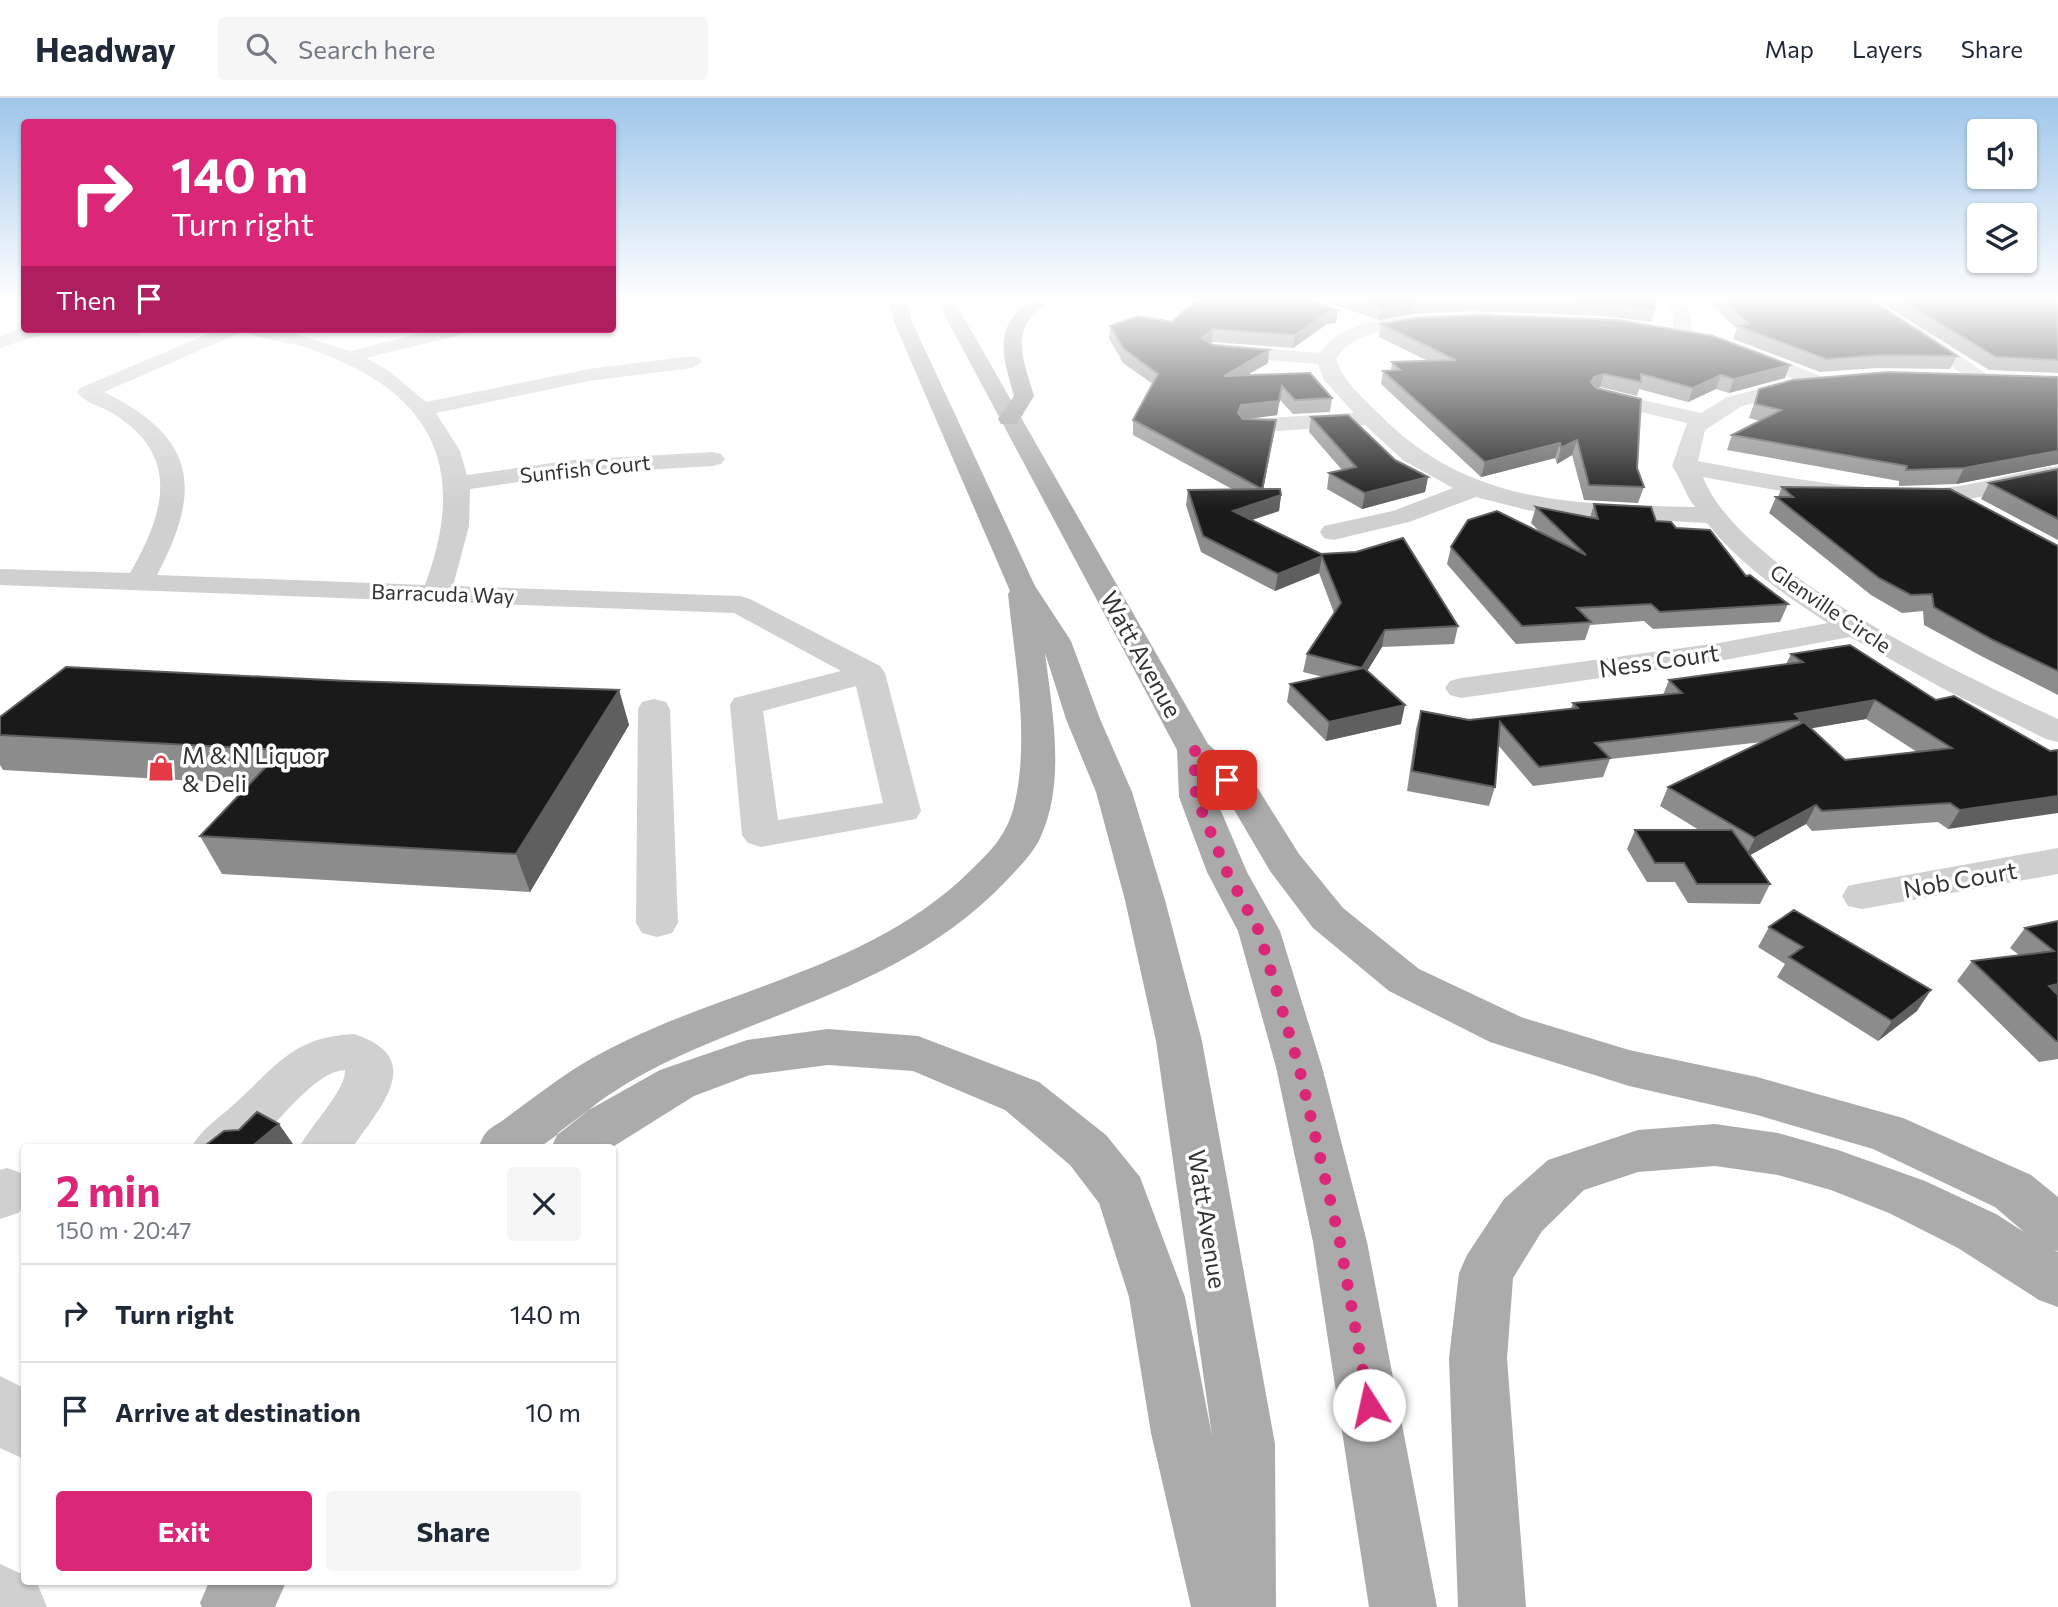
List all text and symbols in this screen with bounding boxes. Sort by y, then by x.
search box [218,17,708,80]
text: Headway [35,28,176,69]
icon: search [242,29,280,67]
text: Search here [298,33,436,64]
text: Map [1765,34,1814,63]
text: Layers [1852,34,1923,63]
text: Share [1961,34,2023,63]
map controls [1967,119,2037,273]
button: sound [1967,119,2037,189]
text: 140 m [171,143,308,203]
icon: right [56,147,147,238]
text: Turn right [171,203,314,243]
button: layers [1967,203,2037,273]
icon: arrive [130,280,168,318]
text: Then [56,284,116,315]
street label: Sunfish Court [519,449,651,487]
street label: Glenville Circle [1766,558,1896,658]
street label: Barracuda Way [371,578,515,608]
street label: Watt Avenue [1095,586,1189,722]
street label: Ness Court [1597,637,1721,683]
place label: M & N Liquor & Deli [182,740,326,797]
pin [1197,750,1257,810]
shop icon: M & N Liquor & Deli [146,753,176,783]
icon: arrive [1208,761,1246,799]
street label: Nob Court [1901,855,2019,903]
street label: Watt Avenue [1183,1148,1233,1290]
text: 2 min [56,1164,161,1216]
button: close [507,1167,581,1241]
text: 150 m · 20:47 [56,1216,191,1244]
icon: right [56,1294,94,1332]
text: Turn right [115,1298,234,1329]
text: 140 m [510,1298,581,1329]
position arrow [1332,1368,1406,1442]
icon: arrive [56,1392,94,1430]
text: Arrive at destination [115,1396,361,1427]
text: 10 m [525,1396,581,1427]
button: Exit [56,1491,312,1571]
button: Share [326,1491,581,1571]

